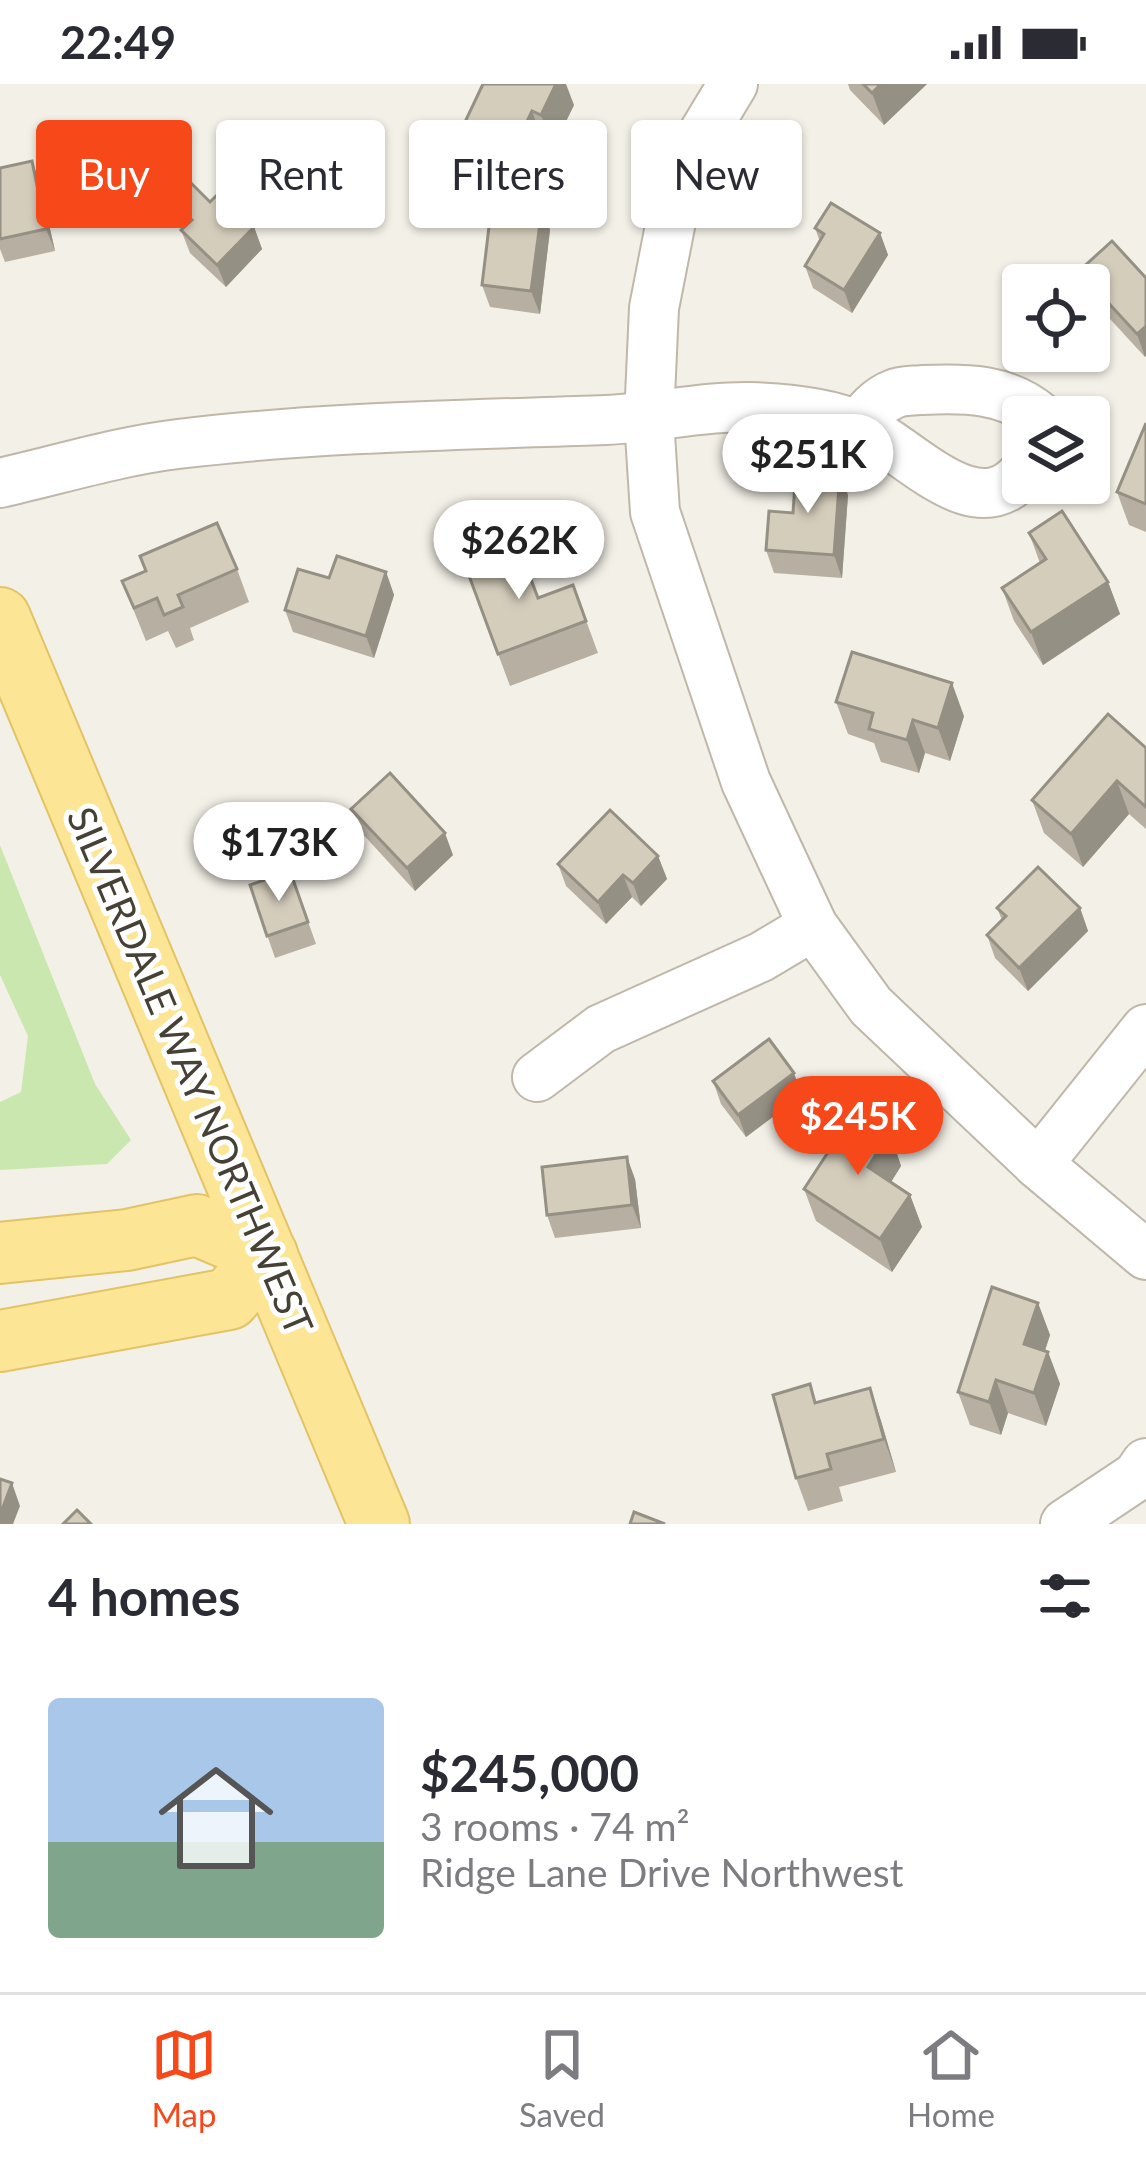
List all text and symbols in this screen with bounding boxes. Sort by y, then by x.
text: 22:49 [60,15,176,69]
chip: Buy [36,120,192,228]
chip: Rent [216,120,385,228]
chip: Filters [409,120,607,228]
chip: New [631,120,802,228]
map controls [1002,264,1110,504]
button: locate [1002,264,1110,372]
button: layers [1002,396,1110,504]
pin: $251K [724,414,892,516]
text: $251K [749,430,867,476]
pin: $262K [435,500,603,602]
text: $262K [460,516,578,562]
street label: SILVERDALE WAY NORTHWEST [59,800,323,1341]
pin: $173K [195,802,363,904]
text: $173K [220,818,338,864]
pin: $245K [774,1076,942,1178]
text: $245K [799,1092,917,1138]
icon: filters [1032,1563,1098,1629]
text: 4 homes [48,1566,240,1627]
text: $245,000 [420,1742,639,1803]
icon: home [144,1746,288,1890]
text: 3 rooms · 74 m² [420,1803,690,1849]
text: Ridge Lane Drive Northwest [420,1849,904,1895]
tab: Map [151,2022,217,2134]
tab: Saved [519,2022,605,2134]
tab: Home [907,2022,995,2134]

